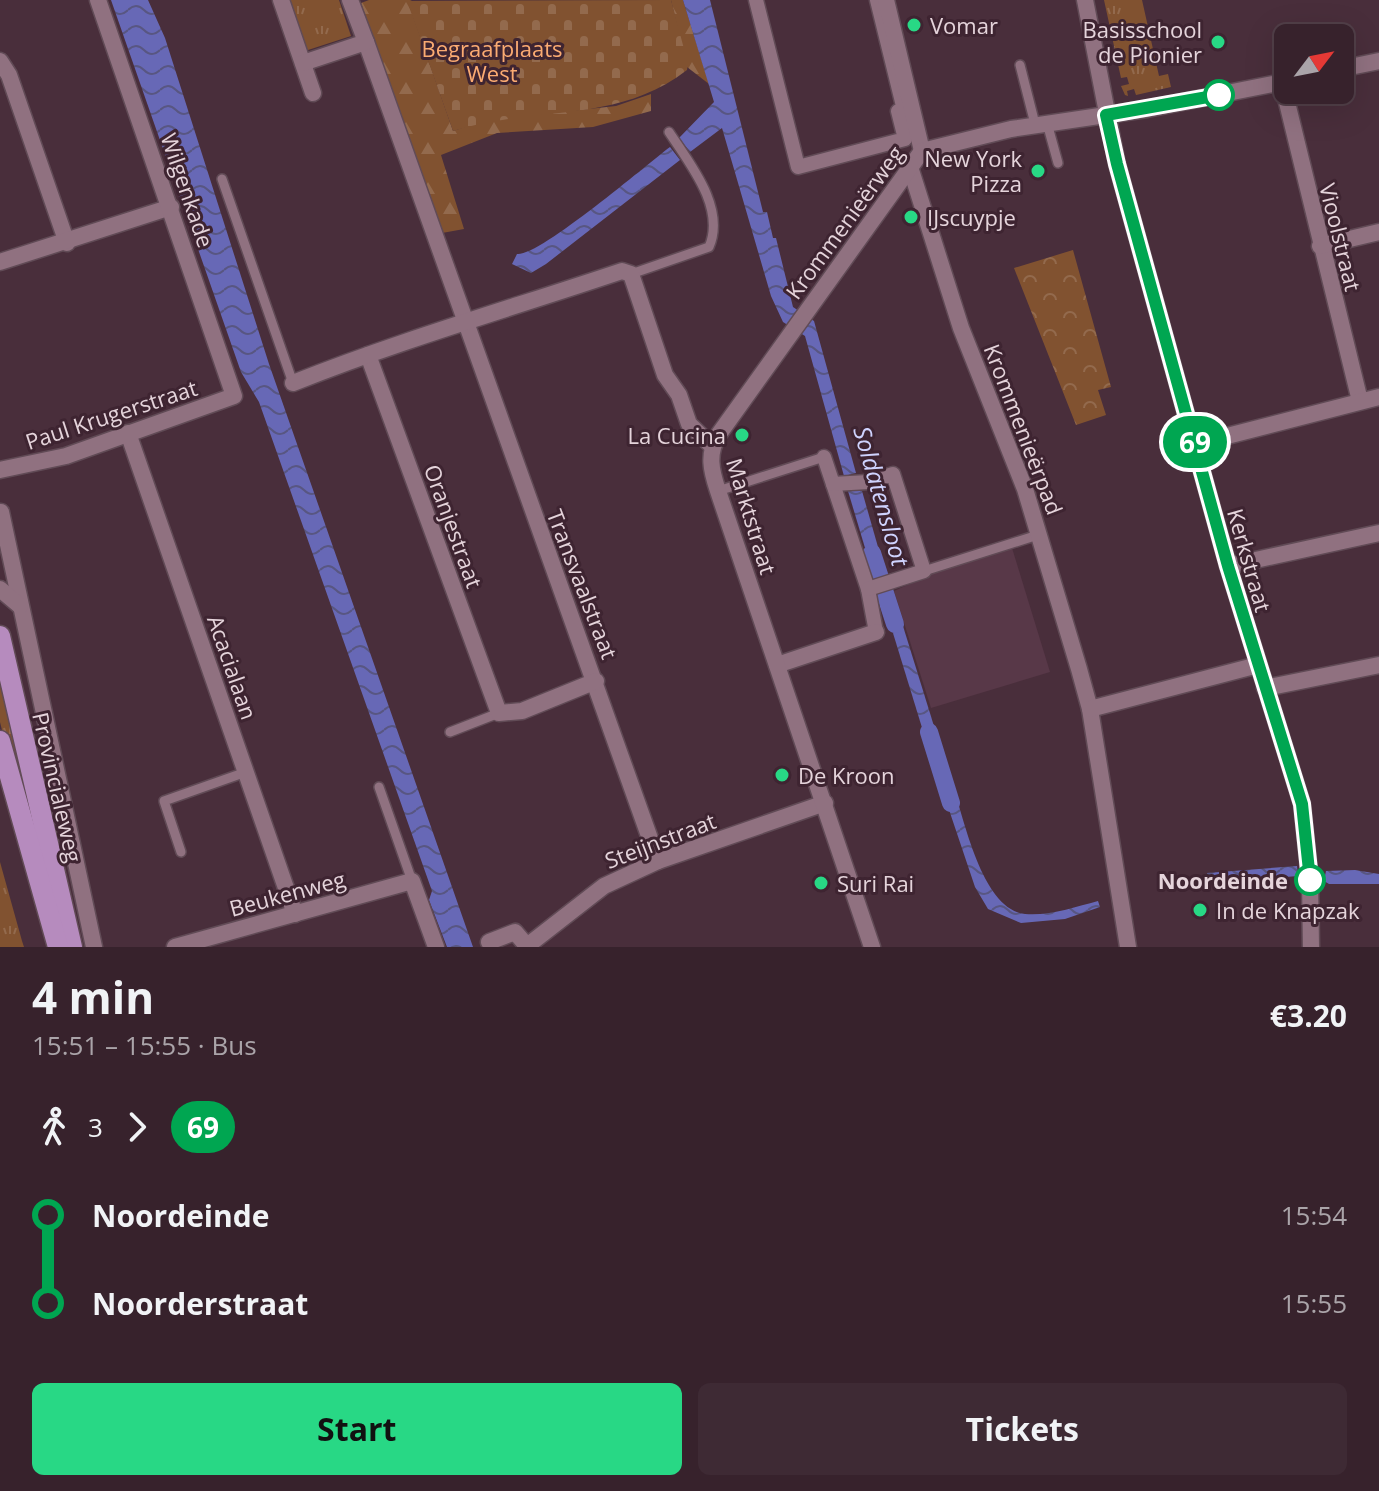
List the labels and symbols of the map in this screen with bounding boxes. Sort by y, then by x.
place label: Vomar [930,10,998,40]
place label: Basisschool de Pionier [1083,14,1202,69]
marker: Vomar [905,16,923,34]
north arrow [1274,24,1354,104]
park label: Begraafplaats West [421,33,563,88]
marker: Basisschool de Pionier [1209,33,1227,51]
unlabelled marker [1204,80,1234,110]
street label: Wilgenkade [154,129,222,251]
street label: Krommenieërweg [778,139,910,305]
place label: New York Pizza [924,143,1022,198]
marker: New York Pizza [1029,162,1047,180]
street label: Vioolstraat [1313,180,1369,294]
place label: IJscuypje [927,202,1016,232]
marker: IJscuypje [902,208,920,226]
street label: Krommenieërpad [978,339,1070,519]
street label: Paul Krugerstraat [21,372,201,456]
line badge: 69 [1159,416,1231,468]
place label: La Cucina [627,420,726,450]
water label: Soldatensloot [846,422,918,571]
marker: La Cucina [733,426,751,444]
street label: Marktstraat [720,454,784,578]
street label: Oranjestraat [418,460,490,592]
street label: Transvaalstraat [541,505,625,663]
street label: Kerkstraat [1221,505,1279,615]
street label: Acacialaan [201,611,265,723]
street label: Provincialeweg [26,709,90,865]
place label: De Kroon [798,760,894,790]
marker: De Kroon [773,766,791,784]
street label: Steijnstraat [600,805,720,875]
street label: Beukenweg [226,863,348,923]
place label: Noordeinde [1158,865,1288,895]
marker: Noordeinde [1295,865,1325,895]
place label: Suri Rai [837,868,914,898]
marker: Suri Rai [812,874,830,892]
place label: In de Knapzak [1216,895,1360,925]
marker: In de Knapzak [1191,901,1209,919]

